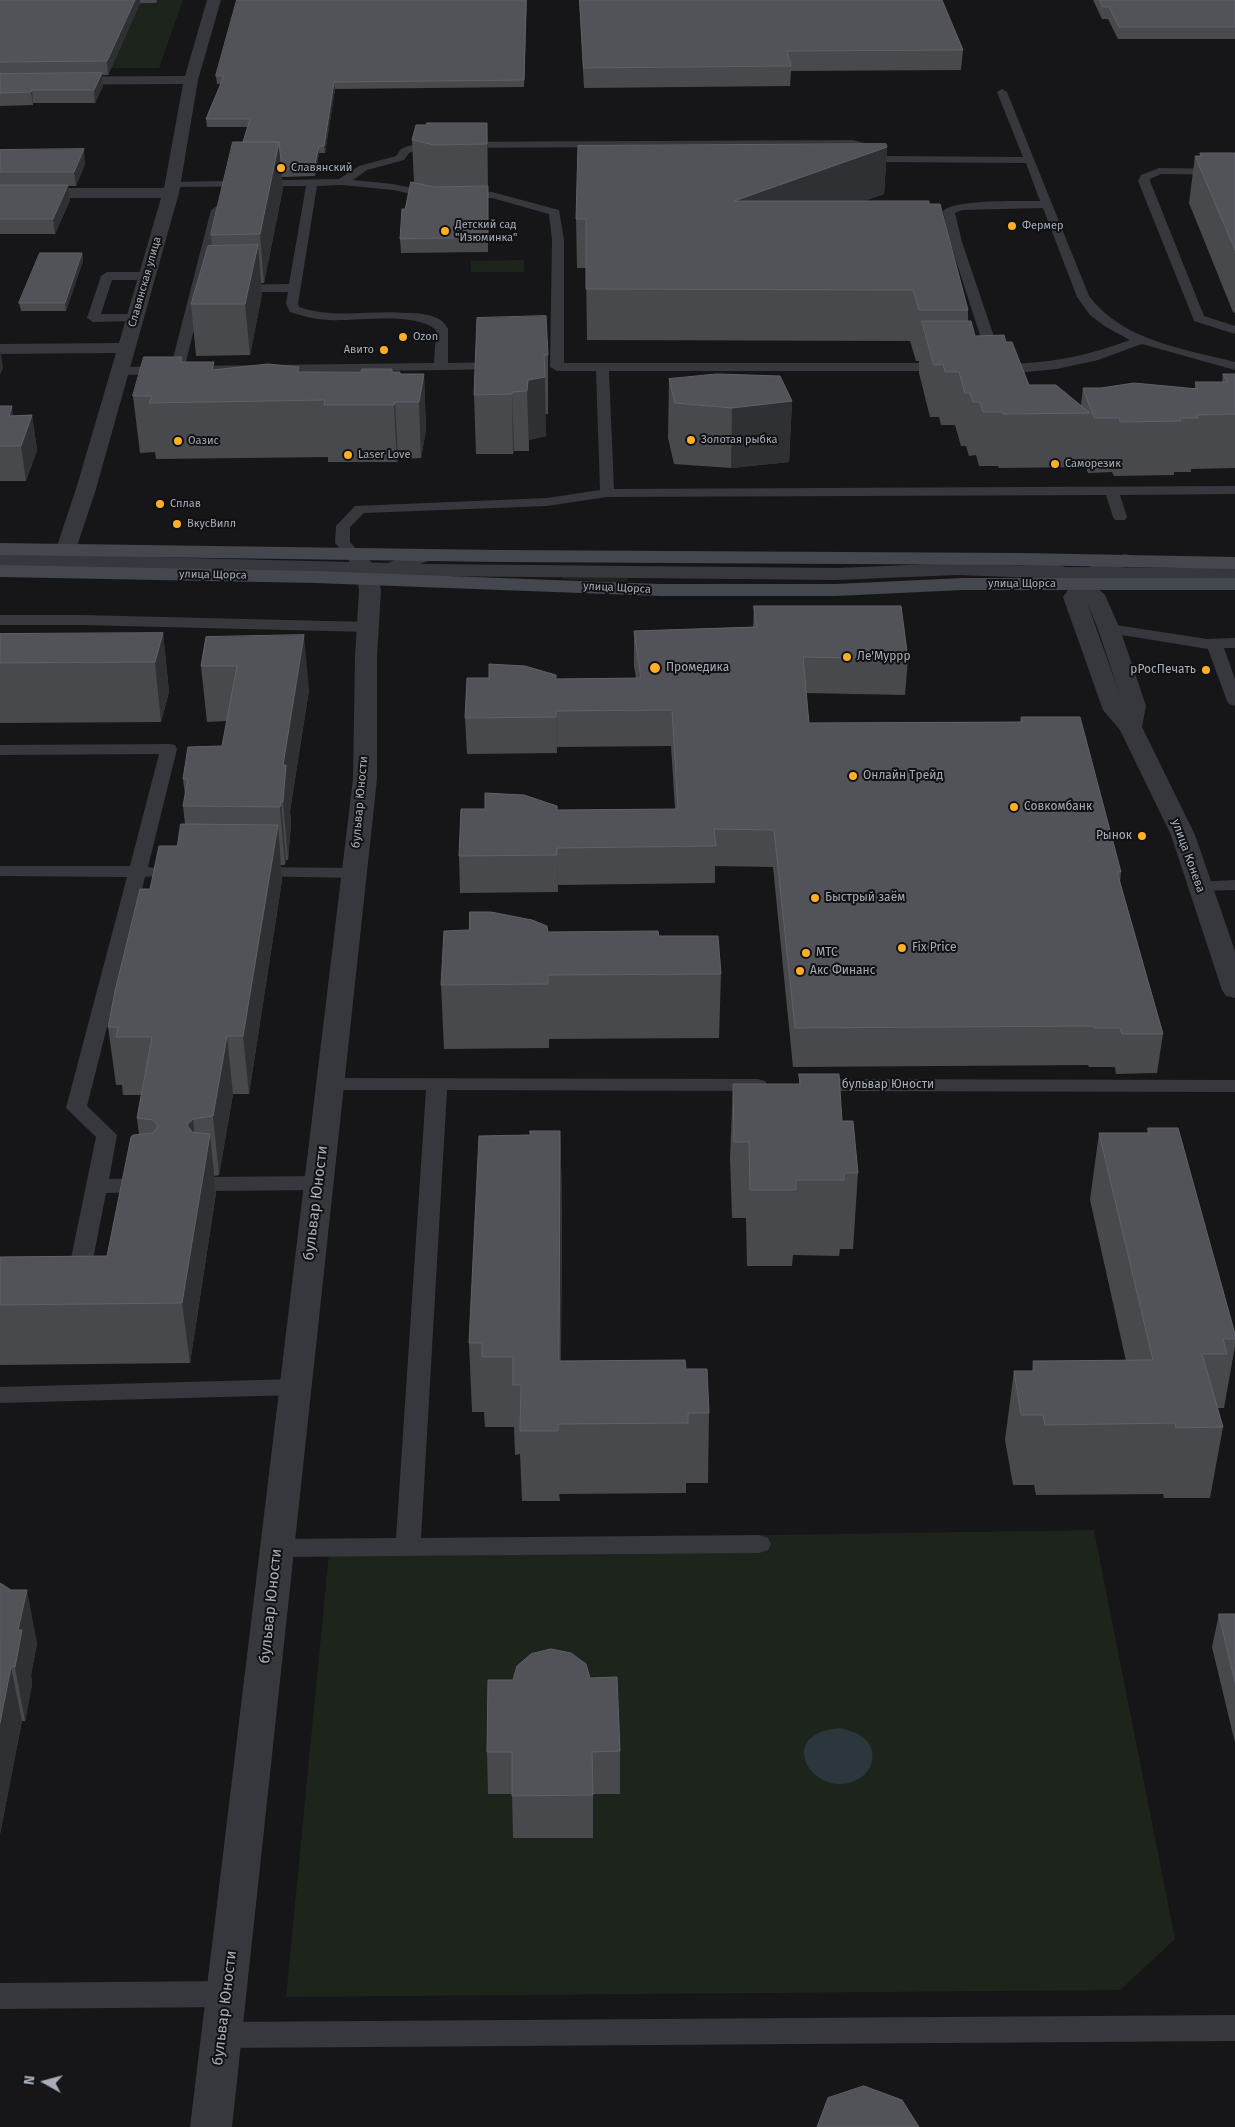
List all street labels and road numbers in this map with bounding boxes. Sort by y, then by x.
street label: Славянская улица [126,235,164,329]
street label: улица Щорса [179,568,247,582]
street label: улица Щорса [988,577,1056,591]
street label: улица Щорса [583,580,651,596]
street label: бульвар Юности [349,755,371,849]
street label: улица Конева [1168,817,1208,895]
street label: бульвар Юности [842,1078,934,1092]
street label: бульвар Юности [300,1145,332,1261]
street label: бульвар Юности [256,1548,286,1664]
street label: бульвар Юности [209,1950,241,2066]

